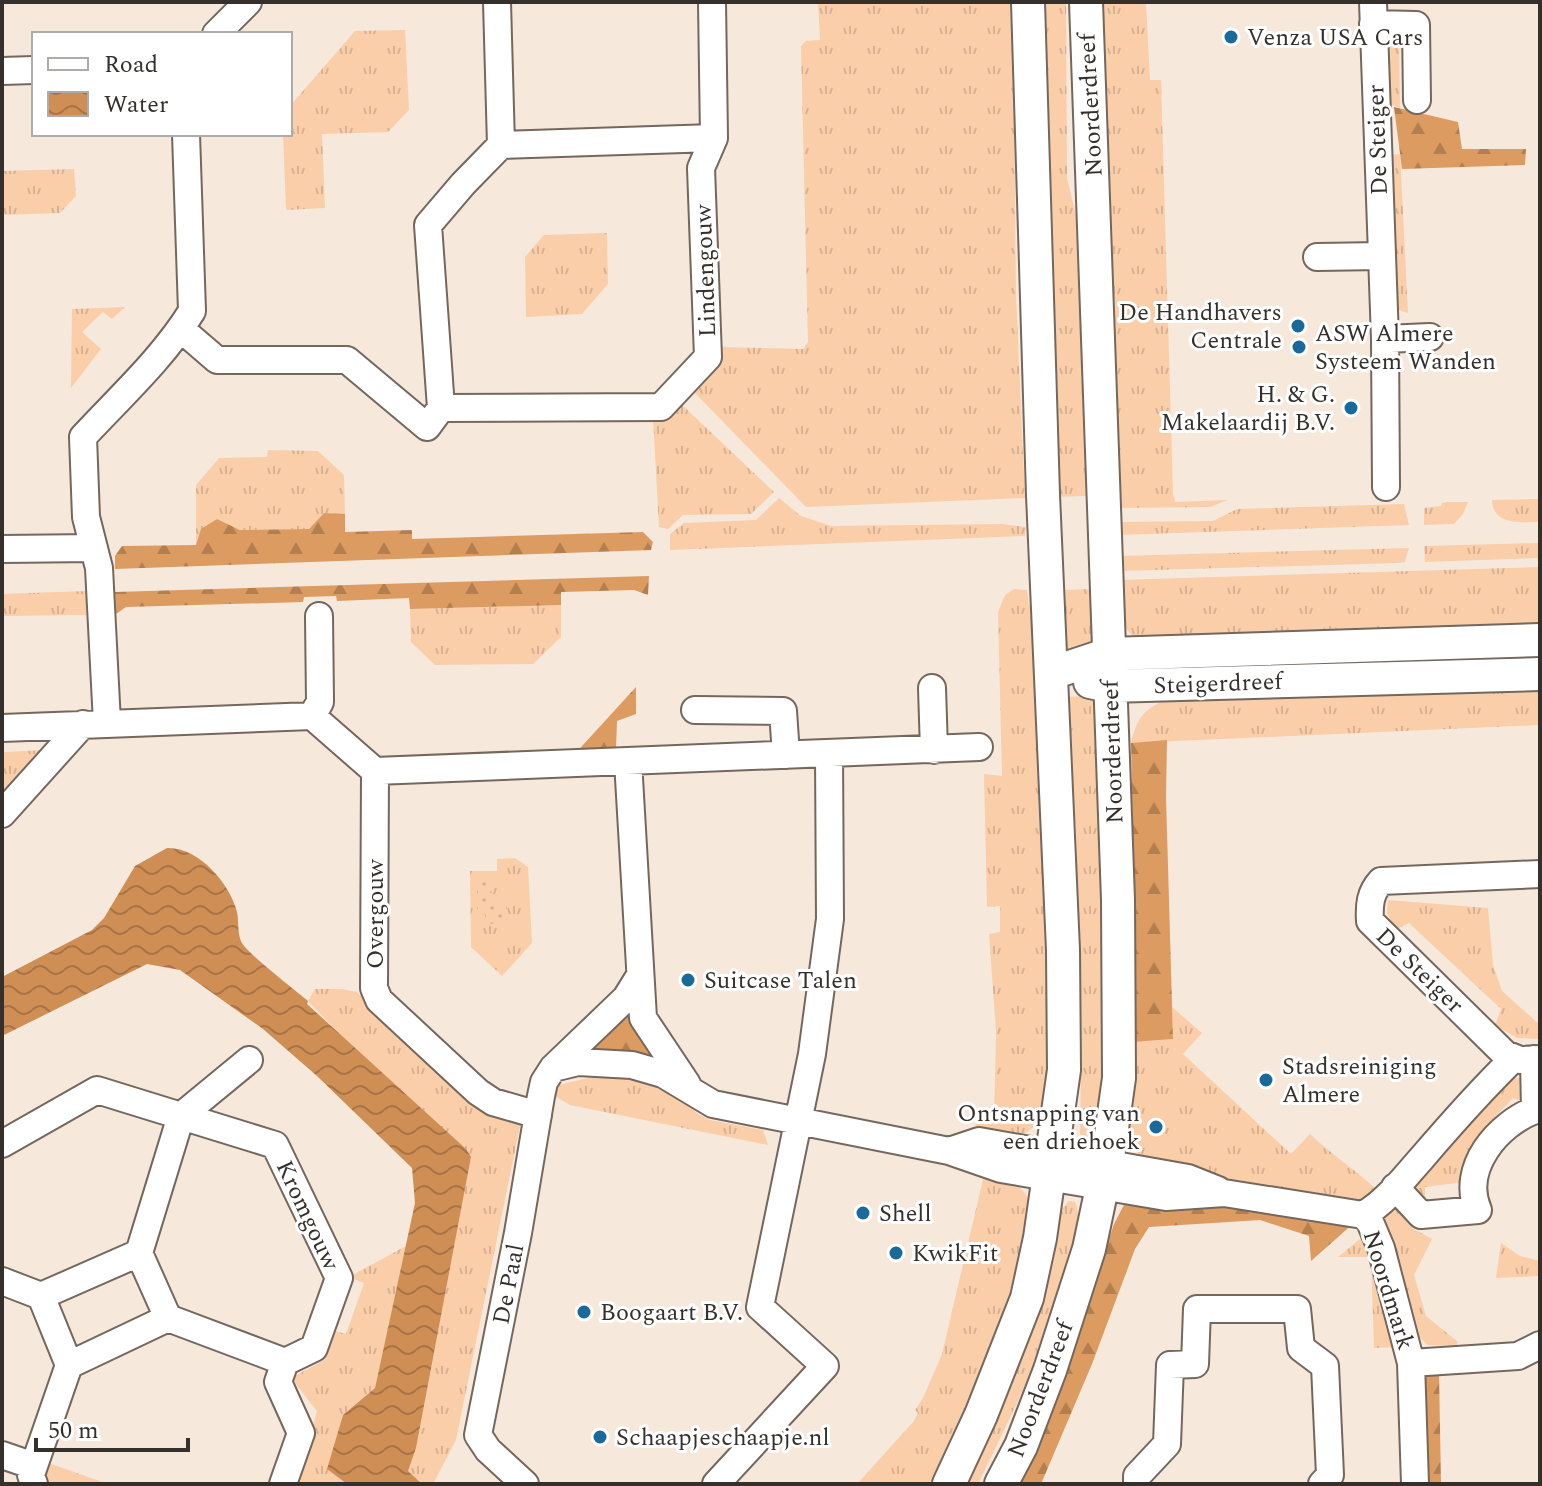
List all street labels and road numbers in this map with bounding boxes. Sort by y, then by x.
street label: Noorderdreef [1069,30,1113,178]
street label: De Steiger [1358,84,1398,196]
street label: Lindengouw [686,203,726,338]
street label: Steigerdreef [1153,664,1285,704]
street label: Noorderdreef [1092,678,1133,824]
street label: Overgouw [358,858,394,969]
street label: De Steiger [1367,919,1472,1022]
street label: Kromgouw [266,1155,349,1277]
street label: Noordmark [1353,1226,1423,1355]
street label: De Paal [484,1241,534,1328]
street label: Noorderdreef [998,1314,1084,1463]

